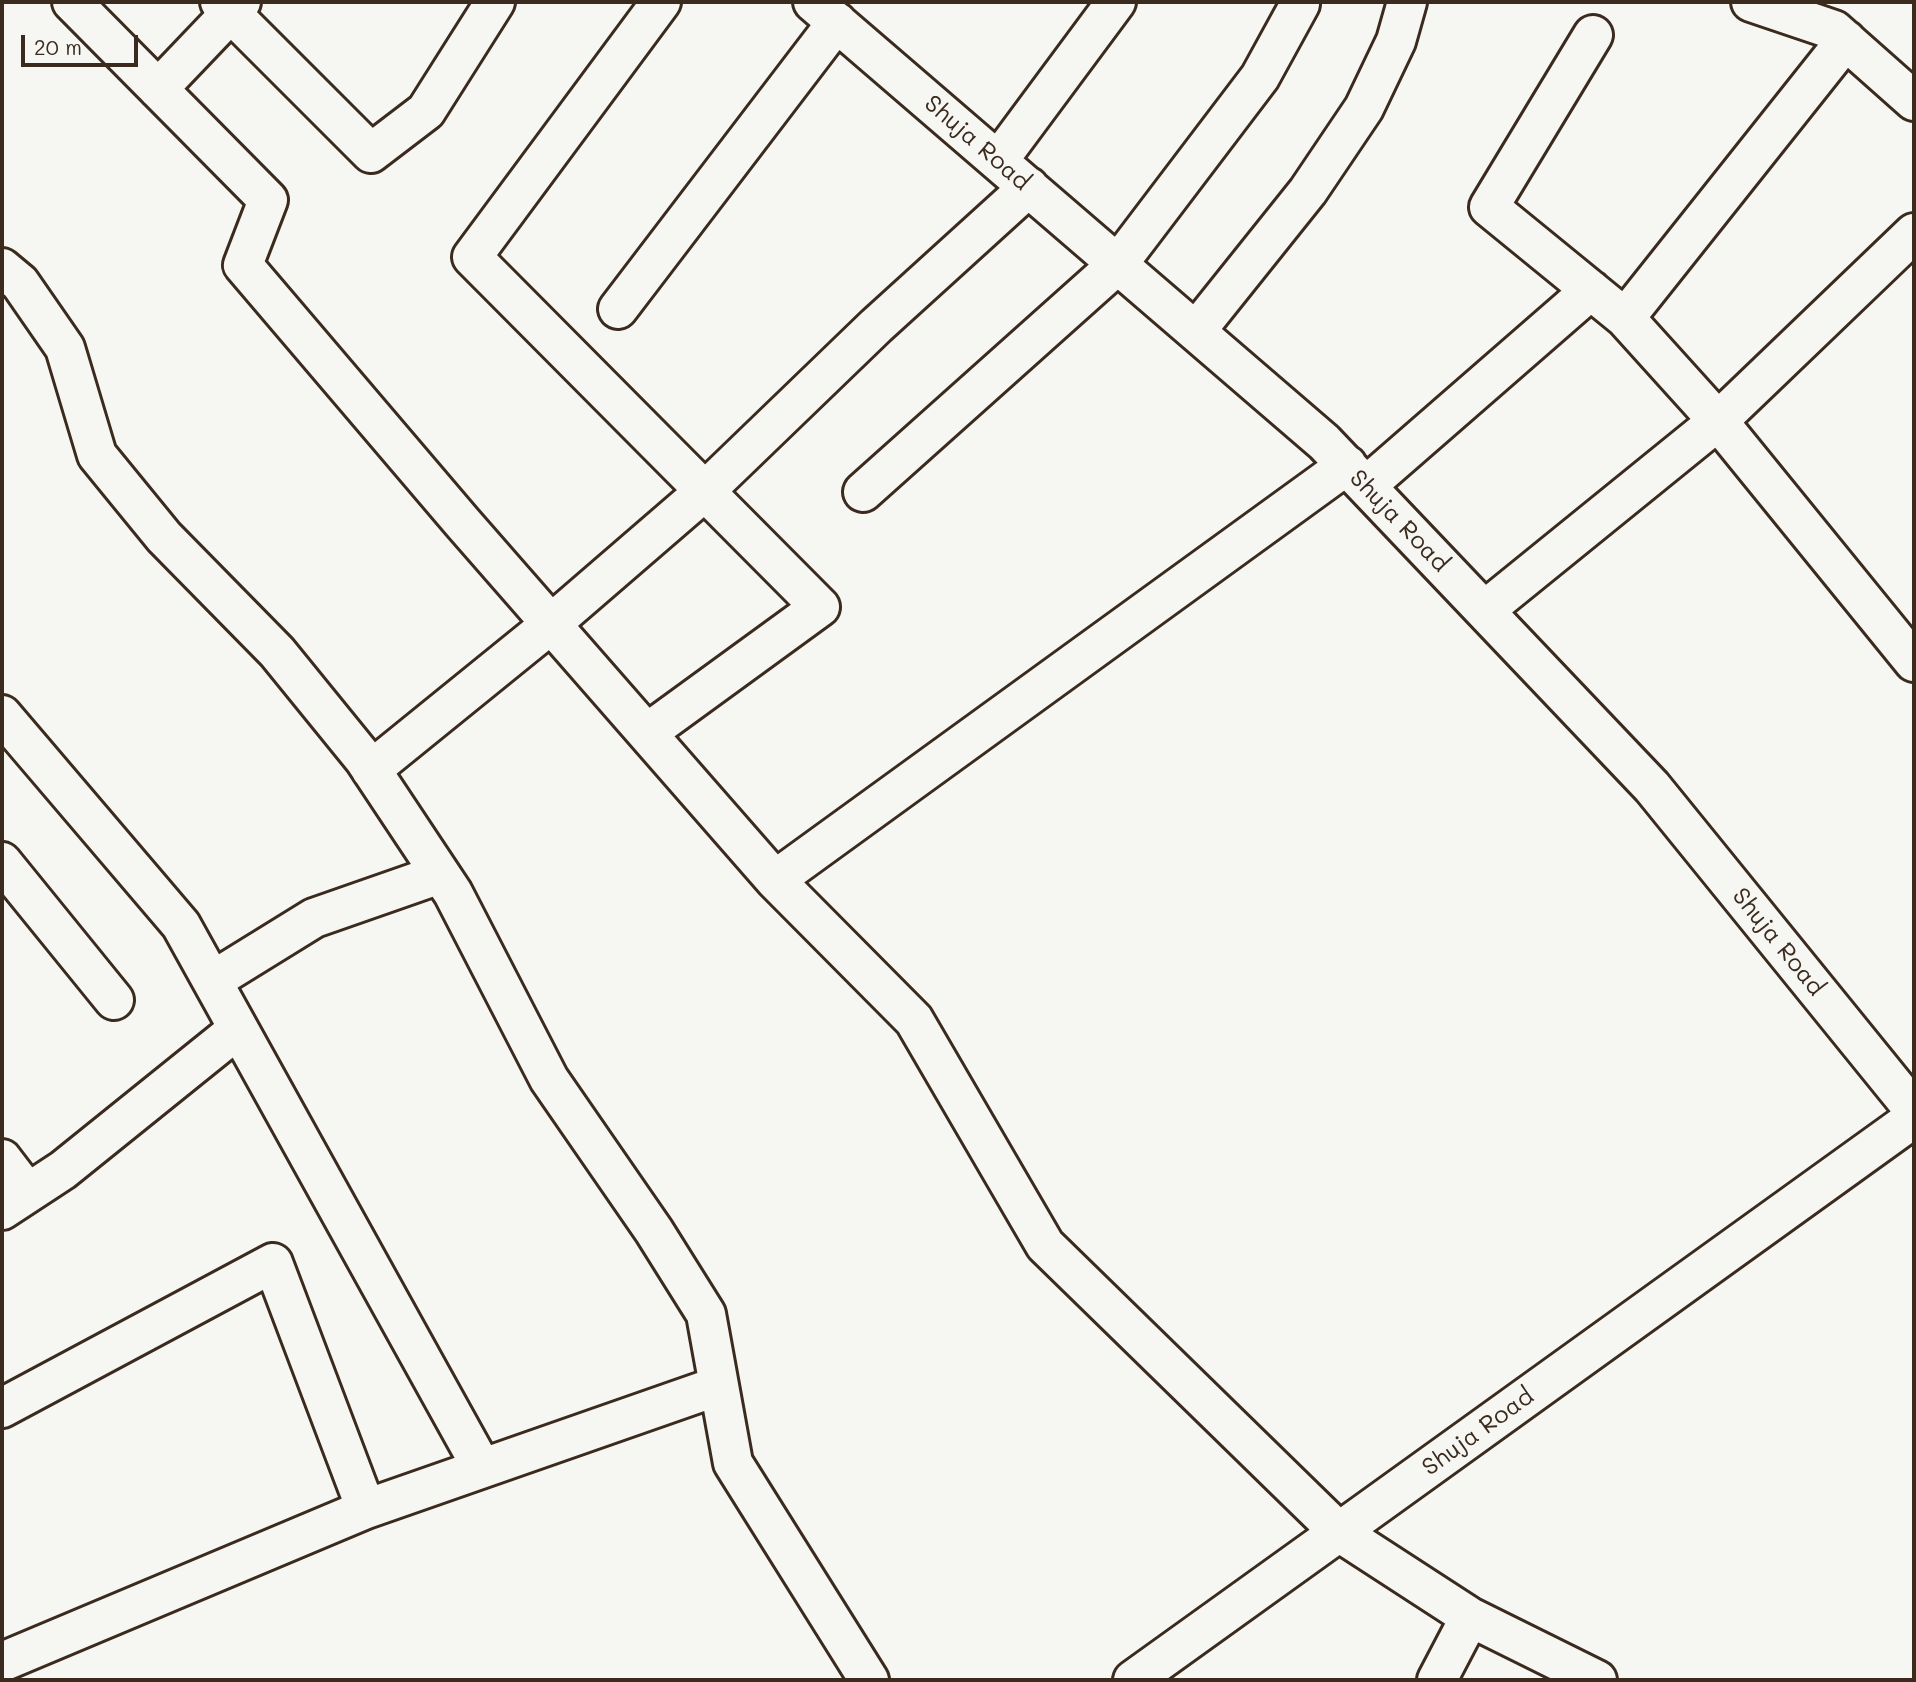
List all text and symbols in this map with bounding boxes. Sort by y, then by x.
scale bar [24,21,142,65]
text: 20 m [34,33,82,60]
street label: Shuja Road [918,89,1036,197]
street label: Shuja Road [1343,464,1455,578]
street label: Shuja Road [1726,882,1830,1002]
street label: Shuja Road [1417,1382,1539,1482]

